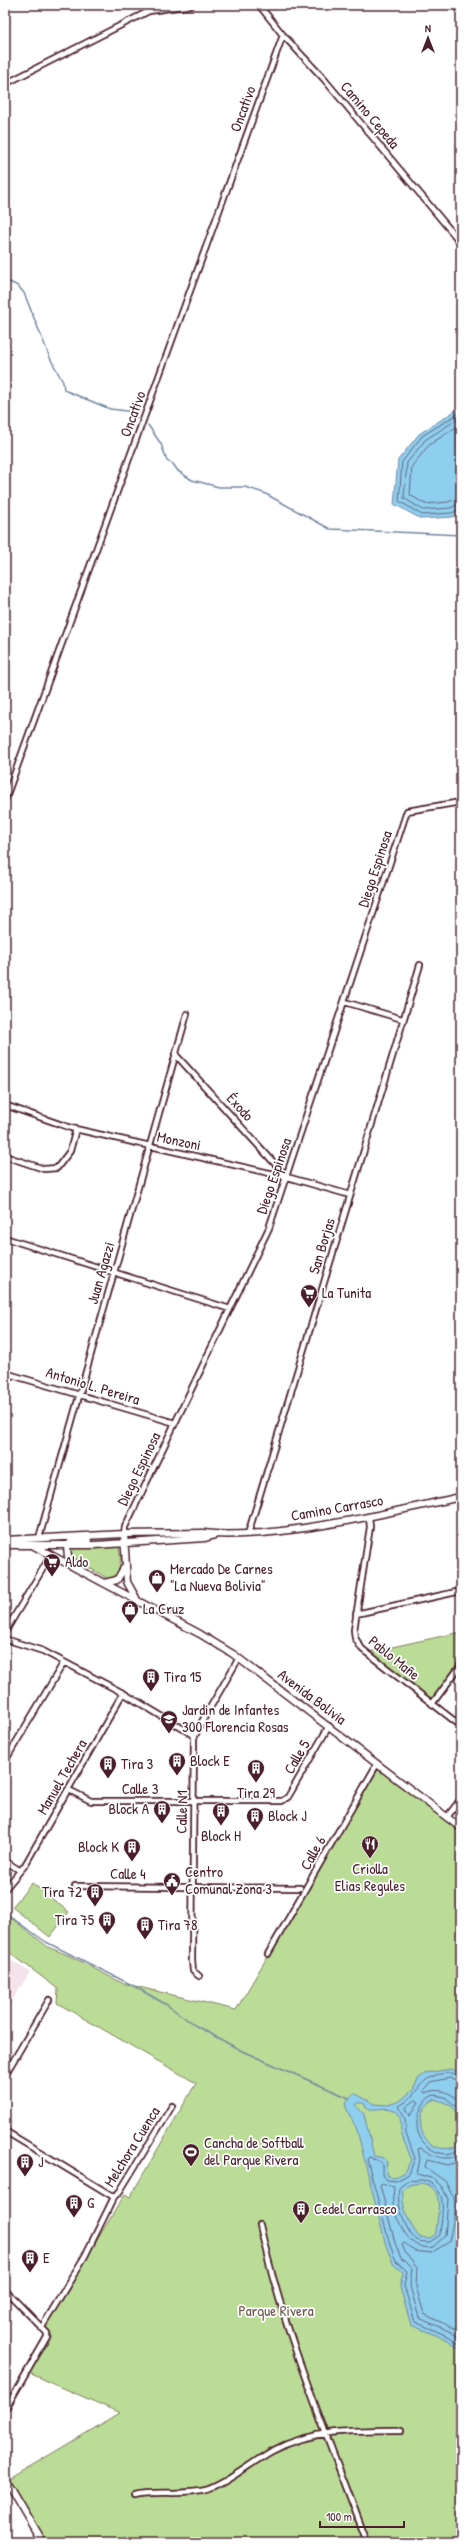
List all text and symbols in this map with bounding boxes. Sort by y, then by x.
north arrow [408,18,448,58]
text: N [425,21,431,35]
street label: Camino Cepeda [336,76,405,153]
street label: Oncativo [225,83,261,135]
street label: Oncativo [115,388,151,440]
street label: Diego Espinosa [352,828,397,910]
street label: Éxodo [222,1088,259,1125]
street label: Monzoni [155,1126,203,1155]
street label: Diego Espinosa [251,1135,296,1217]
street label: San Borjas [303,1215,340,1276]
street label: Juan Agazzi [82,1239,119,1306]
place label: La Tunita [322,1282,371,1303]
supermarket icon: La Tunita [299,1283,319,1308]
street label: Antonio L. Pereira [44,1361,143,1410]
street label: Diego Espinosa [112,1428,165,1509]
street label: Camino Carrasco [289,1489,385,1526]
place label: Aldo [65,1551,88,1572]
supermarket icon: Aldo [42,1552,62,1577]
place label: Mercado De Carnes "La Nueva Bolivia" [170,1558,273,1596]
shop icon: Mercado De Carnes "La Nueva Bolivia" [147,1568,167,1593]
place label: La Cruz [143,1598,185,1619]
shop icon: La Cruz [120,1599,140,1624]
street label: Pablo Mañe [364,1630,424,1685]
street label: Avenida Bolivia [274,1664,351,1729]
place label: Tira 15 [164,1666,202,1687]
building icon: Tira 15 [141,1667,161,1692]
place label: Jardin de Infantes 300 Florencia Rosas [182,1699,289,1737]
school or university icon: Jardin de Infantes 300 Florencia Rosas [159,1709,179,1734]
street label: Manuel Techera [32,1735,92,1818]
street label: Calle 5 [278,1735,315,1778]
place label: Block E [190,1750,230,1771]
building icon: Block E [167,1751,187,1776]
place label: Tira 3 [121,1753,153,1774]
building icon: Tira 3 [98,1754,118,1779]
building icon: Tira 29 [246,1758,266,1783]
street label: Calle 3 [122,1778,159,1799]
place label: Tira 29 [237,1782,275,1803]
street label: Calle N1 [171,1790,192,1834]
place label: Block A [109,1798,150,1819]
building icon: Block A [152,1799,172,1824]
building icon: Block H [211,1801,231,1826]
place label: Block J [268,1805,307,1826]
building icon: Block J [245,1806,265,1831]
place label: Block H [201,1825,241,1846]
street label: Calle 6 [295,1832,330,1874]
restaurant icon: Criolla Elias Regules [360,1834,380,1859]
place label: Block K [78,1836,119,1857]
building icon: Block K [122,1837,142,1862]
place label: Criolla Elias Regules [335,1858,405,1896]
place label: Centro Comunal Zona 3 [185,1861,272,1899]
street label: Calle 4 [110,1863,146,1884]
public building icon: Centro Comunal Zona 3 [162,1871,182,1896]
place label: Tira 72 [42,1881,82,1902]
building icon: Tira 72 [85,1882,105,1907]
place label: Tira 75 [55,1909,95,1930]
building icon: Tira 75 [97,1910,117,1935]
place label: Tira 78 [158,1914,197,1935]
building icon: Tira 78 [135,1915,155,1940]
street label: Melchora Cuenca [99,2103,165,2191]
place label: Cancha de Softball del Parque Rivera [204,2132,304,2170]
sports icon: Cancha de Softball del Parque Rivera [181,2142,201,2167]
place label: J [38,2151,44,2172]
building icon: J [15,2152,35,2177]
place label: G [87,2192,95,2213]
building icon: G [64,2193,84,2218]
place label: Cedel Carrasco [314,2198,397,2219]
building icon: Cedel Carrasco [291,2199,311,2224]
place label: E [43,2247,50,2268]
building icon: E [20,2248,40,2273]
park label: Parque Rivera [238,2300,314,2321]
scale bar [320,2503,404,2529]
text: 100 m [326,2508,352,2525]

